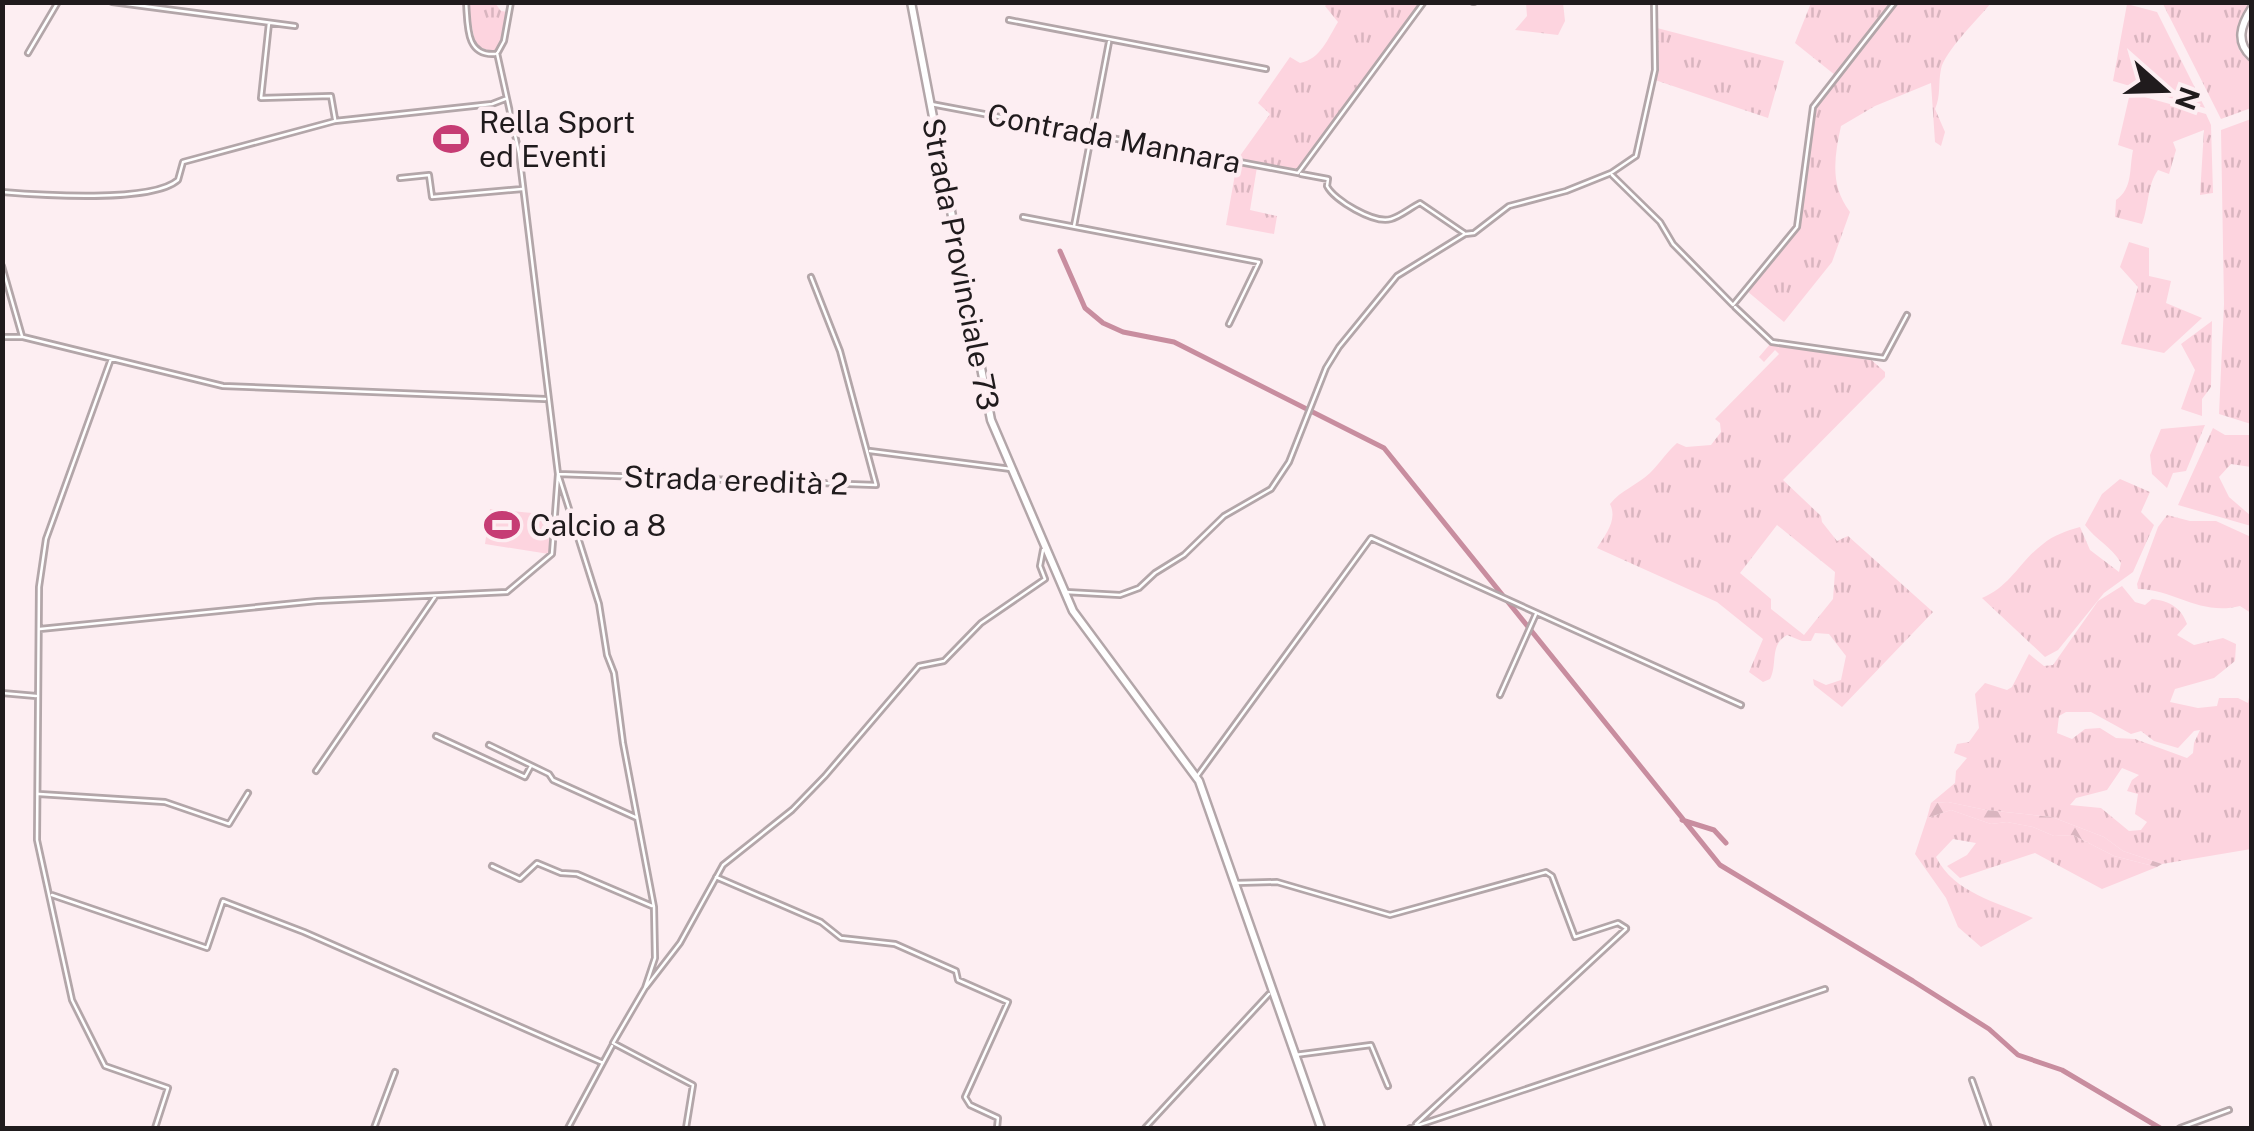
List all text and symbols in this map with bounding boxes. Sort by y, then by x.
north arrow [2114,40,2214,140]
text: N [2169,83,2207,115]
street label: Contrada Mannara [984,96,1244,180]
place label: Rella Sport ed Eventi [479,104,635,174]
street label: Strada Provinciale 73 [915,115,1007,413]
sports icon: Rella Sport ed Eventi [432,120,470,158]
street label: Strada eredità 2 [623,458,849,502]
sports icon: Calcio a 8 [483,506,521,544]
place label: Calcio a 8 [530,507,666,543]

